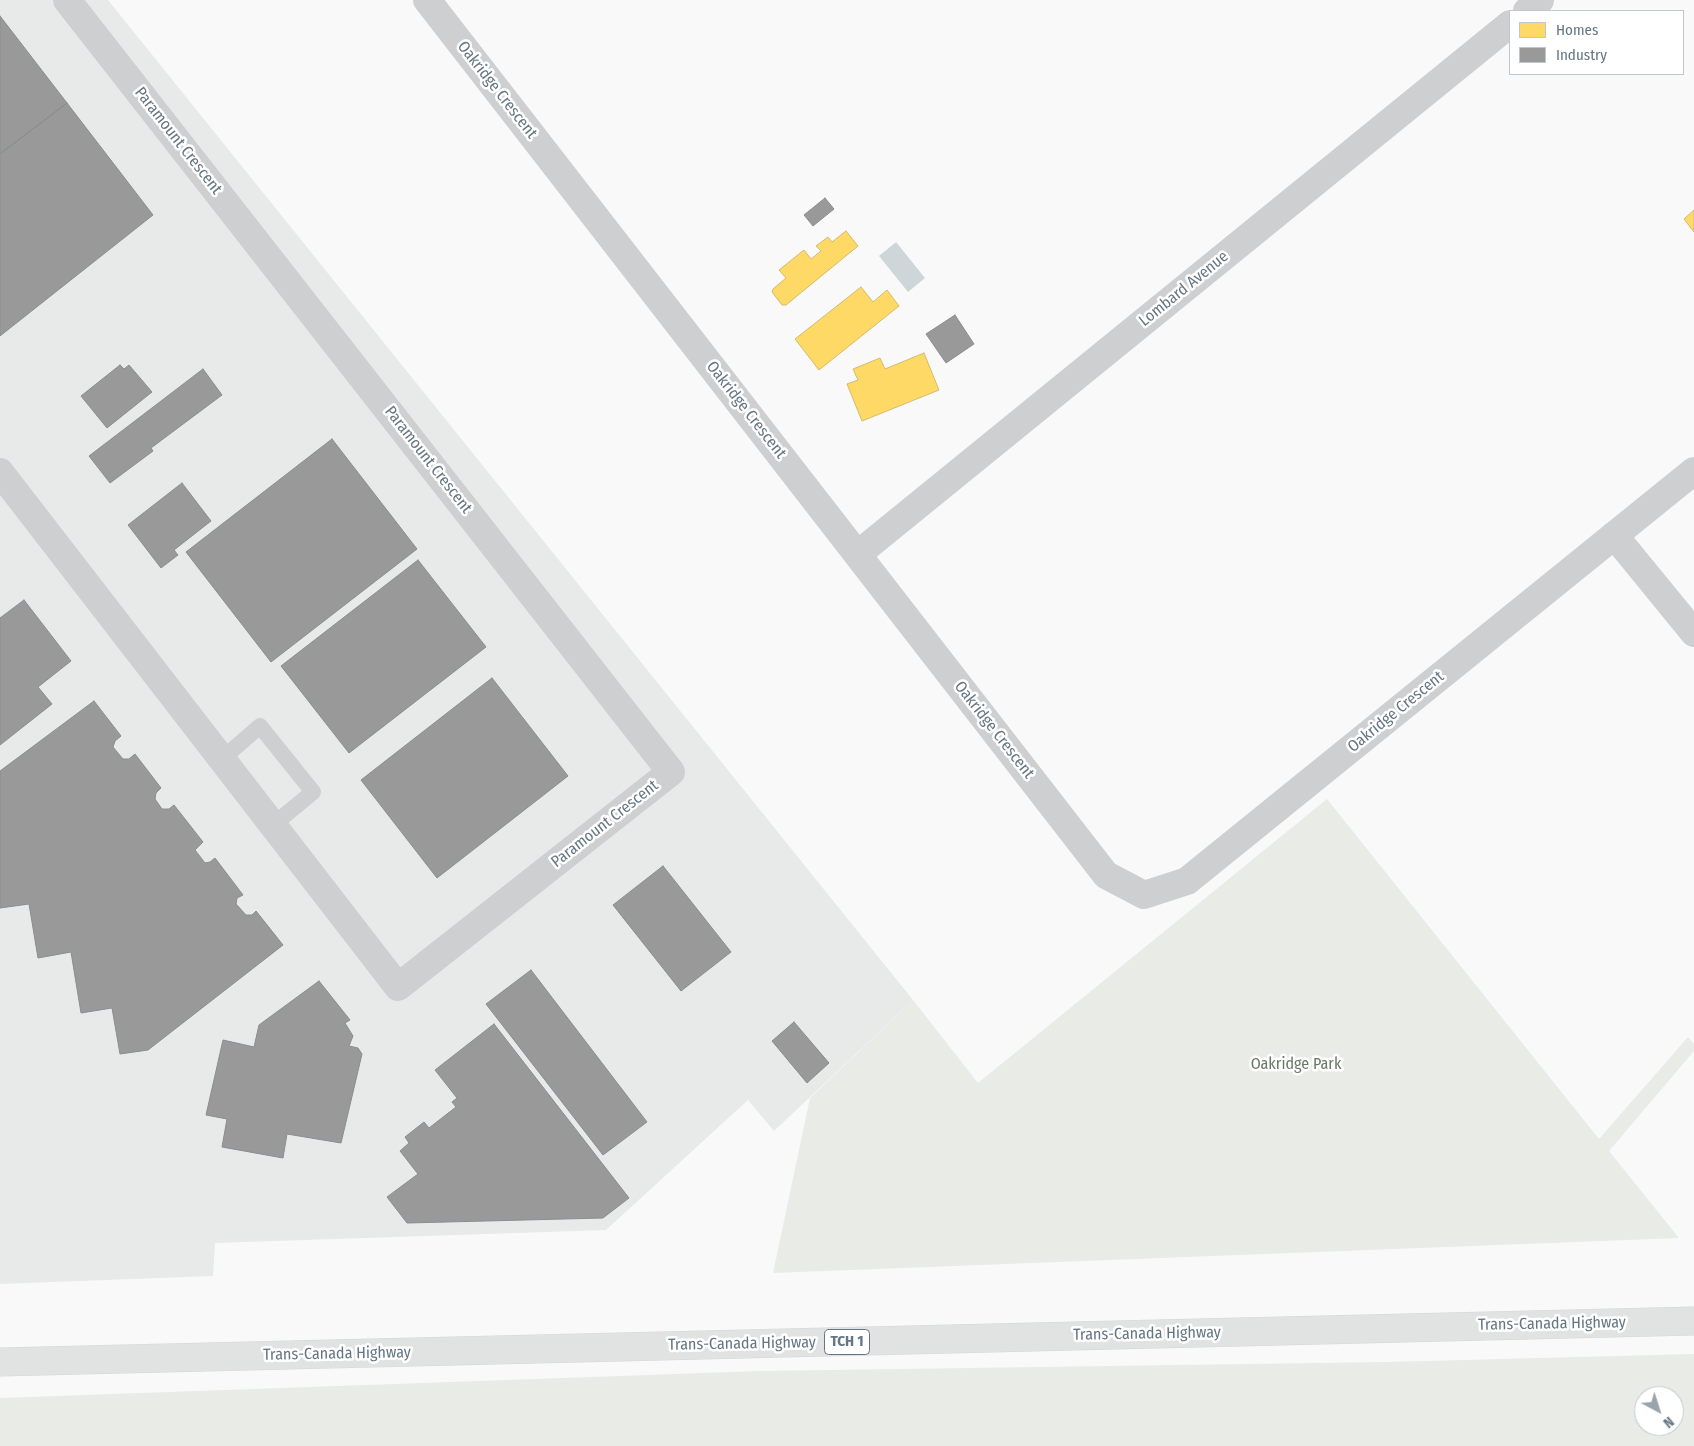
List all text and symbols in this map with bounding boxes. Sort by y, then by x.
legend [1509,10,1684,75]
text: Homes [1556,21,1598,39]
street label: Oakridge Crescent [453,38,541,142]
text: Industry [1556,46,1607,64]
street label: Paramount Crescent [130,84,226,198]
street label: Lombard Avenue [1136,247,1232,331]
street label: Oakridge Crescent [702,358,790,462]
street label: Paramount Crescent [380,403,476,517]
street label: Oakridge Crescent [1344,667,1448,757]
street label: Oakridge Crescent [950,678,1038,782]
street label: Paramount Crescent [548,776,662,872]
park label: Oakridge Park [1251,1055,1341,1075]
street label: Trans-Canada Highway [1478,1313,1626,1335]
street label: Trans-Canada Highway [1073,1323,1221,1345]
road number: TCH 1 [824,1330,870,1354]
street label: Trans-Canada Highway [668,1333,816,1355]
street label: Trans-Canada Highway [263,1343,411,1365]
north arrow [1634,1386,1684,1436]
text: N [1660,1413,1677,1431]

